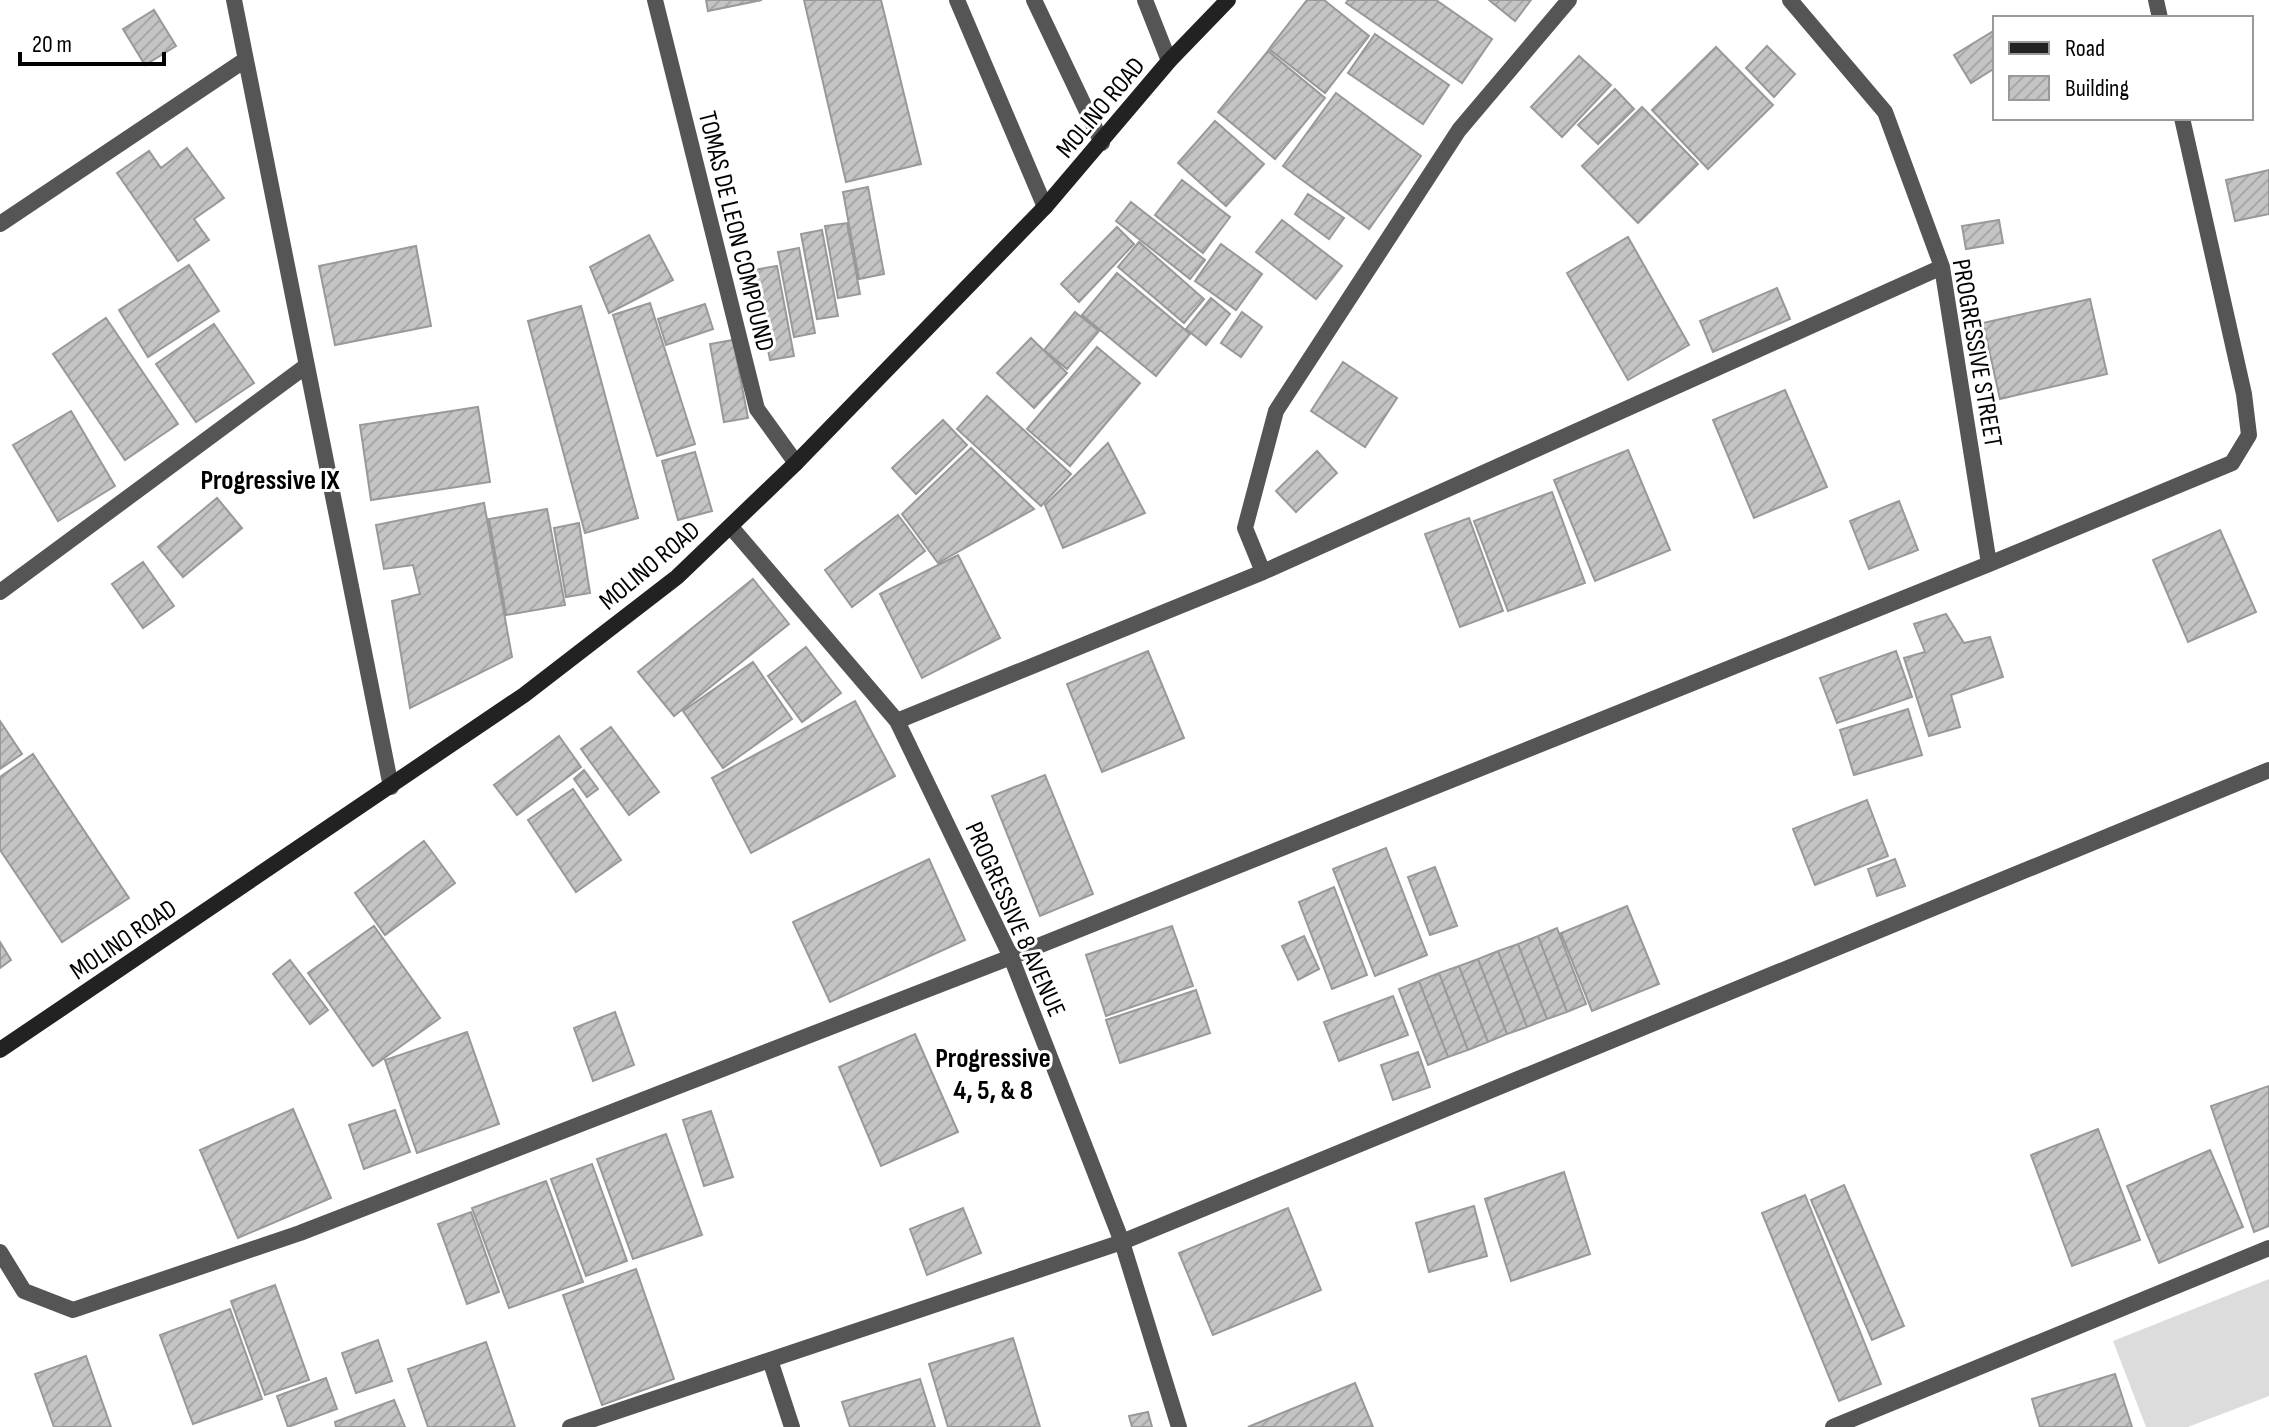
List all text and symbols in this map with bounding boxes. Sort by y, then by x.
scale bar [20,16,164,66]
legend [1993,16,2253,120]
text: 20 m [32,30,72,59]
text: Road [2065,34,2105,63]
street label: MOLINO ROAD [1050,51,1152,165]
text: Building [2065,74,2129,103]
street label: TOMAS DE LEON COMPOUND [691,108,780,354]
street label: PROGRESSIVE STREET [1945,257,2008,450]
district label: Progressive IX [200,464,341,497]
street label: MOLINO ROAD [593,515,707,617]
street label: PROGRESSIVE 8 AVENUE [958,817,1072,1022]
street label: MOLINO ROAD [65,893,183,987]
district label: Progressive 4, 5, & 8 [935,1042,1051,1107]

